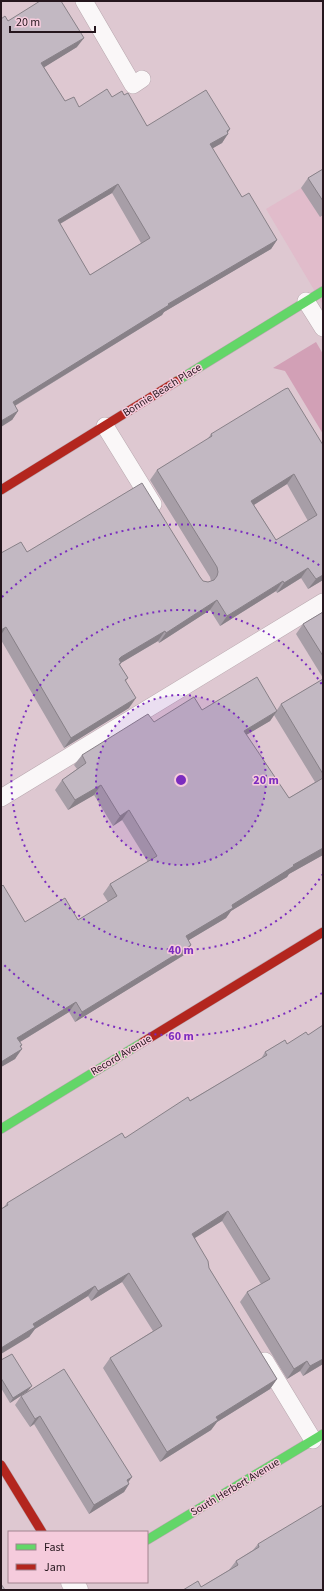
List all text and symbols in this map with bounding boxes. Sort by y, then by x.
scale bar [10,8,95,34]
text: 20 m [16,14,40,31]
street label: Bonnie Beach Place [120,359,205,420]
text: 20 m [253,772,279,789]
centre of rings [174,773,188,787]
text: 40 m [168,942,194,959]
text: 60 m [168,1028,194,1045]
street label: Record Avenue [88,1031,155,1079]
street label: South Herbert Avenue [188,1454,283,1520]
legend [8,1531,148,1583]
text: Fast [44,1539,64,1556]
text: Jam [44,1559,66,1576]

